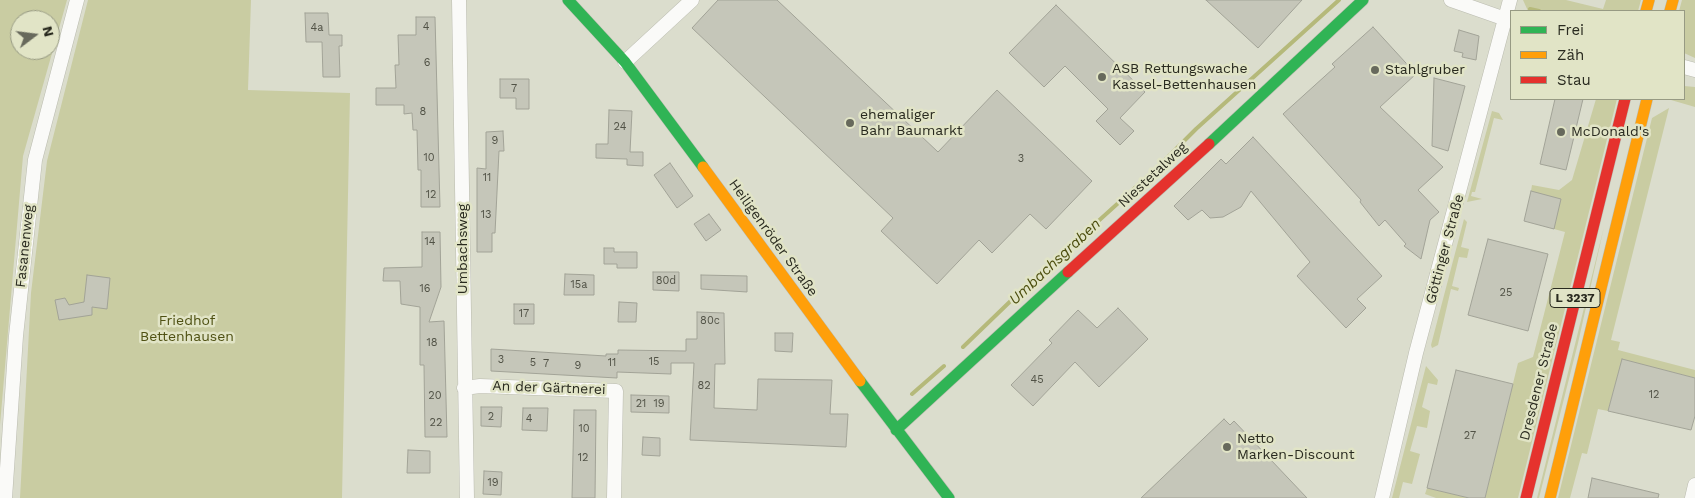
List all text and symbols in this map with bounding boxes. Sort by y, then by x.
north arrow [10,10,60,60]
legend [1510,10,1685,100]
house number: 4 [423,20,429,34]
house number: 4a [311,21,323,35]
text: Frei [1557,21,1584,39]
text: N [39,24,58,38]
text: Zäh [1557,46,1584,64]
house number: 6 [424,56,430,70]
place label: ASB Rettungswache Kassel-Bettenhausen [1112,61,1257,94]
place label: Stahlgruber [1385,62,1465,78]
marker: Stahlgruber [1369,64,1381,76]
marker: ASB Rettungswache Kassel-Bettenhausen [1096,71,1108,83]
text: Stau [1557,71,1591,89]
house number: 7 [511,82,517,96]
house number: 8 [420,105,426,119]
place label: ehemaliger Bahr Baumarkt [860,107,963,140]
marker: ehemaliger Bahr Baumarkt [844,117,856,129]
house number: 24 [614,120,626,134]
place label: McDonald's [1571,124,1649,140]
marker: McDonald's [1555,126,1567,138]
house number: 9 [492,134,498,148]
street label: Niestetalweg [1115,139,1191,211]
house number: 10 [423,151,435,165]
house number: 3 [1018,152,1024,166]
house number: 11 [483,171,491,185]
street label: Heiligenröder Straße [725,176,821,300]
house number: 12 [426,188,436,202]
street label: Göttinger Straße [1422,192,1468,306]
street label: Fasanenweg [12,204,38,288]
street label: Umbachsweg [455,204,471,294]
house number: 13 [481,208,491,222]
water label: Umbachsgraben [1006,215,1104,309]
house number: 14 [424,235,436,249]
house number: 80d [656,274,676,288]
house number: 15a [571,278,587,292]
house number: 16 [420,282,430,296]
house number: 25 [1500,286,1512,300]
road number: L 3237 [1550,288,1600,308]
house number: 17 [519,307,529,321]
park label: Friedhof Bettenhausen [140,313,234,346]
house number: 80c [700,314,720,328]
street label: Dresdener Straße [1516,322,1562,442]
house number: 18 [426,336,438,350]
house number: 3 [498,353,504,367]
house number: 15 [649,355,659,369]
house number: 5 [530,356,536,370]
house number: 11 [608,356,616,370]
house number: 7 [543,357,549,371]
house number: 9 [575,359,581,373]
house number: 45 [1030,373,1044,387]
street label: An der Gärtnerei [492,378,606,398]
house number: 82 [697,379,711,393]
house number: 12 [1649,388,1659,402]
house number: 20 [428,389,442,403]
house number: 21 [636,397,646,411]
house number: 19 [653,397,665,411]
house number: 2 [488,410,494,424]
house number: 4 [526,412,532,426]
house number: 22 [430,416,442,430]
house number: 10 [578,422,590,436]
house number: 27 [1464,429,1476,443]
place label: Netto Marken-Discount [1237,431,1355,464]
marker: Netto Marken-Discount [1221,441,1233,453]
house number: 12 [578,451,588,465]
house number: 19 [487,476,499,490]

